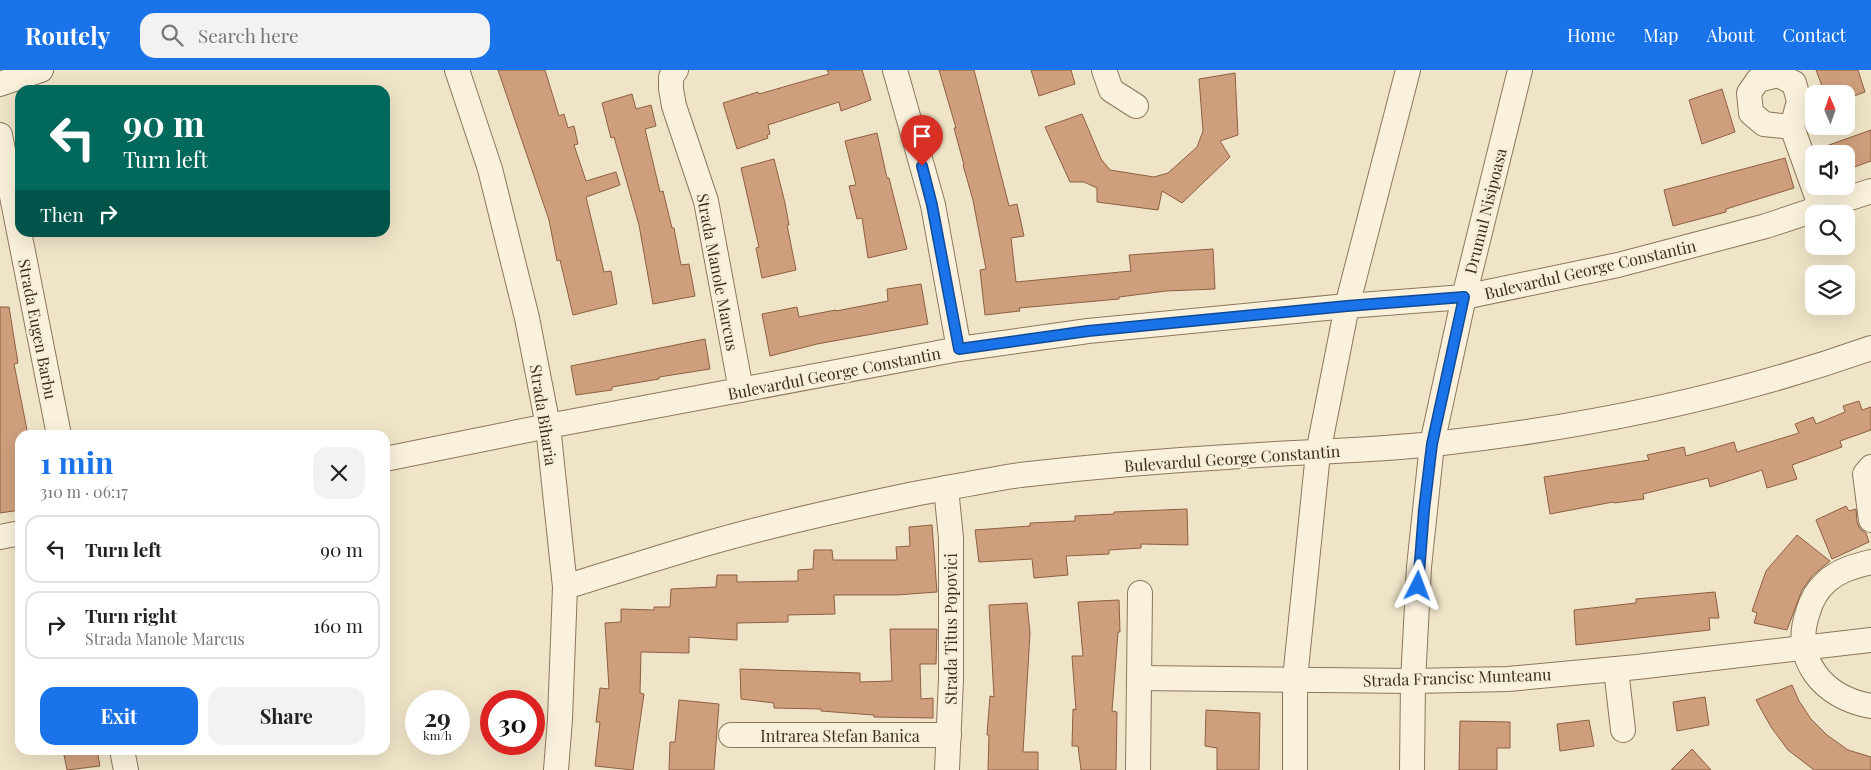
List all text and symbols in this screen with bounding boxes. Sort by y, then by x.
search box [140,13,490,58]
text: Routely [25,19,110,51]
icon: search [158,21,186,49]
text: Search here [198,22,299,48]
text: Home [1567,23,1615,47]
text: Map [1643,23,1678,47]
text: About [1706,23,1755,47]
text: Contact [1783,23,1846,47]
north arrow [1805,85,1855,135]
map controls [1805,85,1855,315]
text: 90 m [123,99,205,146]
icon: left [40,105,105,170]
pin [901,115,943,166]
icon: arrive [908,122,936,150]
text: Turn left [123,144,208,174]
button: sound [1805,145,1855,195]
street label: Drumul Nisipoasa [1459,146,1511,276]
street label: Strada Manole Marcus [692,192,744,352]
icon: right [94,200,122,228]
text: Then [40,201,84,227]
button: search [1805,205,1855,255]
street label: Bulevardul George Constantin [1482,234,1698,304]
street label: Strada Eugen Barbu [14,257,62,401]
button: layers [1805,265,1855,315]
street label: Bulevardul George Constantin [726,342,943,404]
street label: Strada Biharia [526,363,562,467]
street label: Bulevardul George Constantin [1123,440,1341,476]
text: 1 min [40,442,114,482]
button: close [313,447,365,499]
text: 310 m · 06:17 [40,481,128,502]
icon: left [42,535,70,563]
text: Turn left [85,536,162,562]
text: 90 m [320,536,363,562]
street label: Strada Titus Popovici [940,553,961,705]
position arrow [1391,559,1443,611]
text: Turn right [85,602,177,628]
icon: right [42,611,70,639]
text: 160 m [313,612,363,638]
text: Strada Manole Marcus [85,628,245,649]
street label: Strada Francisc Munteanu [1362,663,1552,691]
button: Exit [40,687,198,745]
button: Share [208,687,365,745]
speed limit sign: 30 [480,690,545,755]
text: 29 [424,700,451,733]
street label: Intrarea Stefan Banica [760,725,920,746]
text: km/h [423,727,452,743]

